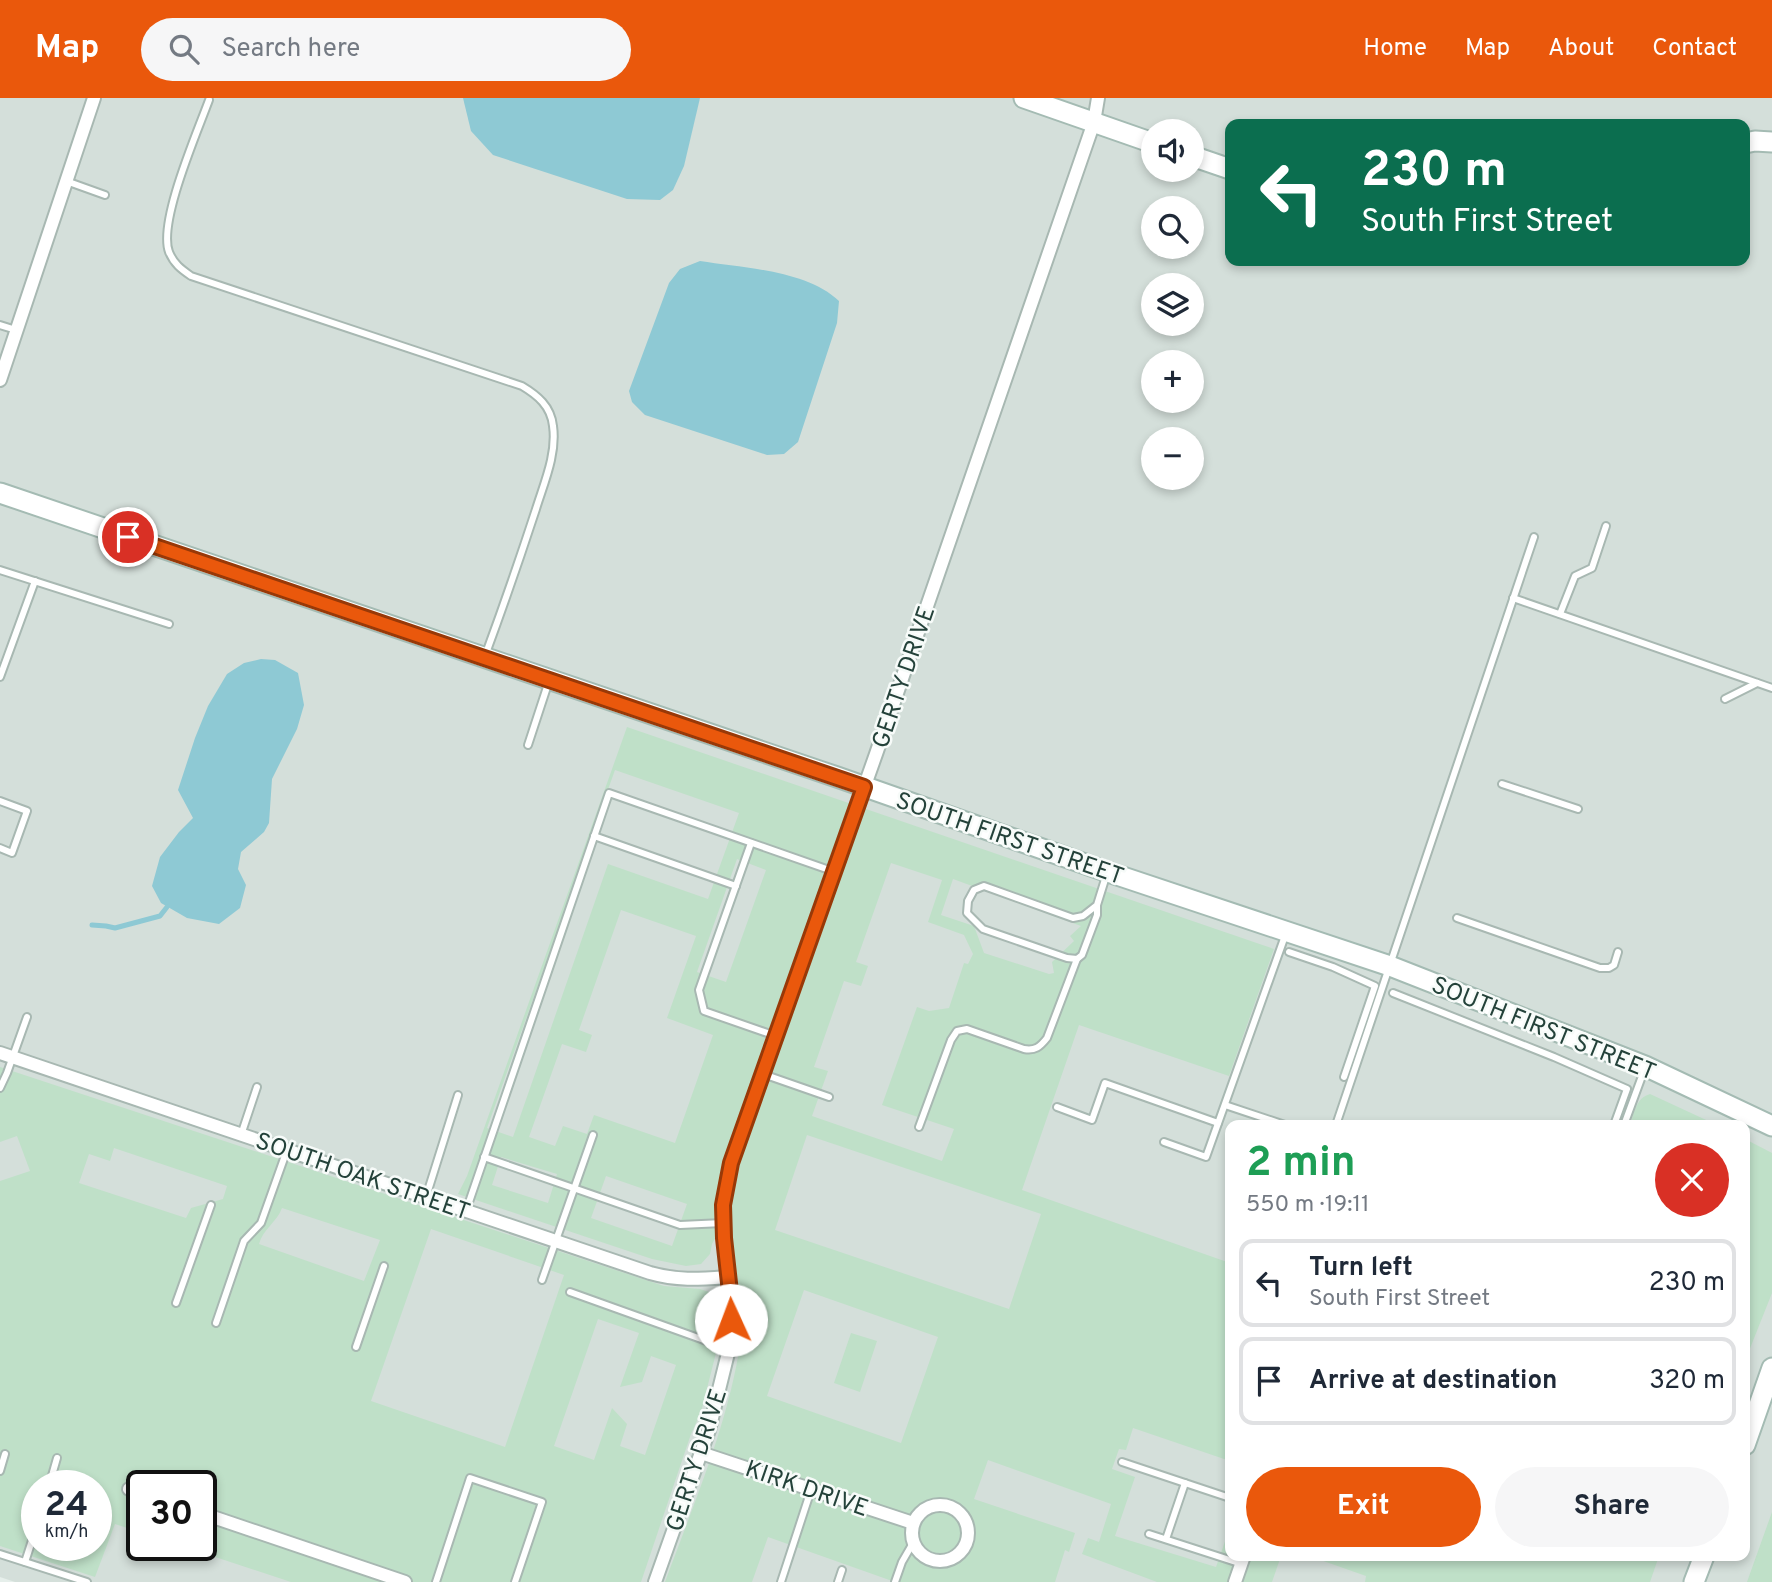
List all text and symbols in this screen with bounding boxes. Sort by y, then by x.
search box [141,18,631,81]
text: Map [35,28,99,70]
icon: search [165,30,203,68]
text: Search here [221,33,360,66]
text: Home [1363,34,1427,64]
text: Map [1465,34,1510,64]
text: About [1548,34,1614,64]
text: Contact [1652,34,1737,64]
map controls [1141,119,1204,490]
button: sound [1141,119,1204,182]
text: 230 m [1361,142,1507,204]
icon: left [1246,147,1337,238]
button: search [1141,196,1204,259]
text: South First Street [1361,203,1613,243]
button: layers [1141,273,1204,336]
button: + [1141,350,1204,413]
button: − [1141,427,1204,490]
pin [98,507,158,567]
icon: arrive [109,518,147,556]
street label: GERTY DRIVE [867,603,943,753]
street label: SOUTH FIRST STREET [891,787,1127,893]
street label: SOUTH FIRST STREET [1427,971,1660,1089]
street label: SOUTH OAK STREET [251,1127,474,1229]
text: 2 min [1246,1138,1356,1191]
button: close [1655,1143,1729,1217]
text: 550 m · 19:11 [1246,1191,1370,1220]
text: Turn left [1309,1252,1413,1285]
icon: left [1250,1264,1288,1302]
text: 230 m [1649,1267,1725,1300]
position arrow [694,1283,768,1357]
text: South First Street [1309,1285,1490,1314]
icon: arrive [1250,1362,1288,1400]
text: Arrive at destination [1309,1365,1557,1398]
text: 320 m [1649,1365,1725,1398]
street label: GERTY DRIVE [661,1385,735,1536]
street label: KIRK DRIVE [741,1455,872,1525]
button: Exit [1246,1467,1481,1547]
button: Share [1495,1467,1729,1547]
speed limit sign: 30 [126,1470,217,1561]
text: 24 [45,1484,88,1528]
text: km/h [45,1521,88,1544]

